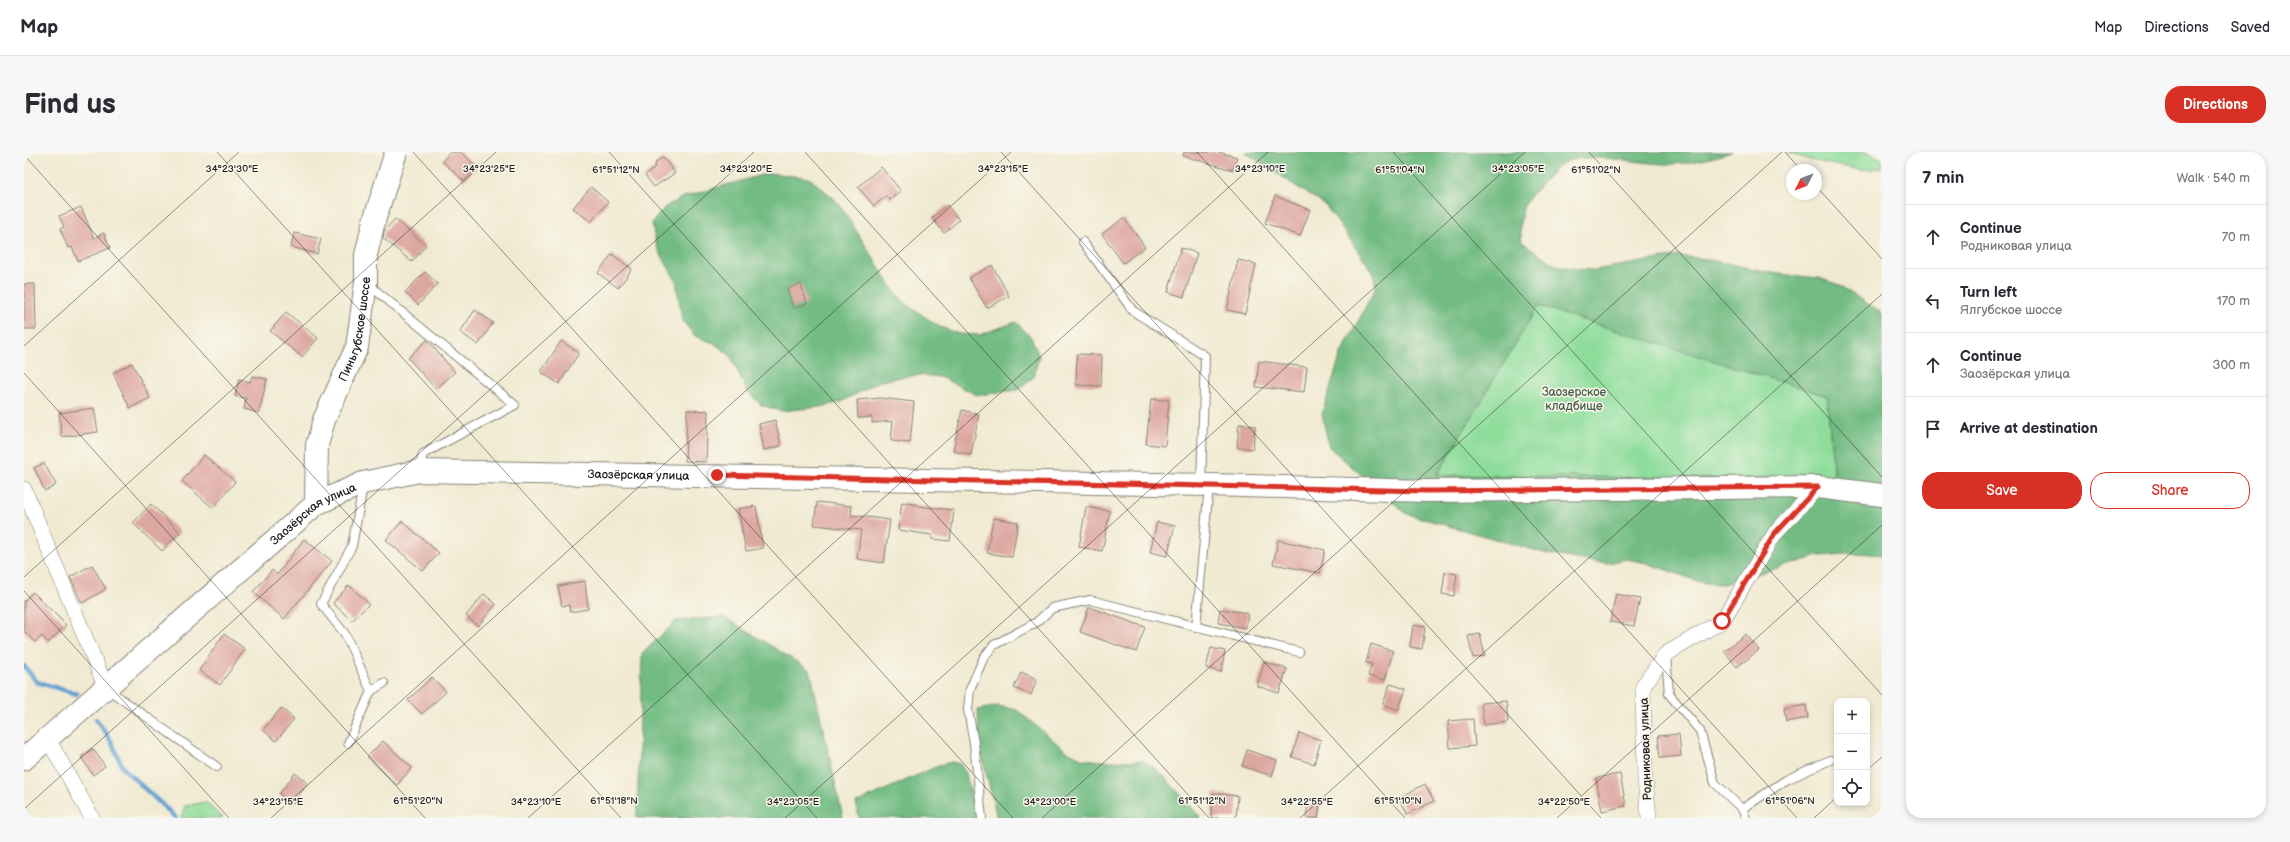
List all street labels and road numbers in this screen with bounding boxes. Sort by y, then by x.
street label: Пиньгубское шоссе [335,277,374,384]
street label: Заозёрская улица [588,466,690,483]
street label: Заозёрская улица [267,480,359,548]
street label: Родниковая улица [1637,697,1655,801]

